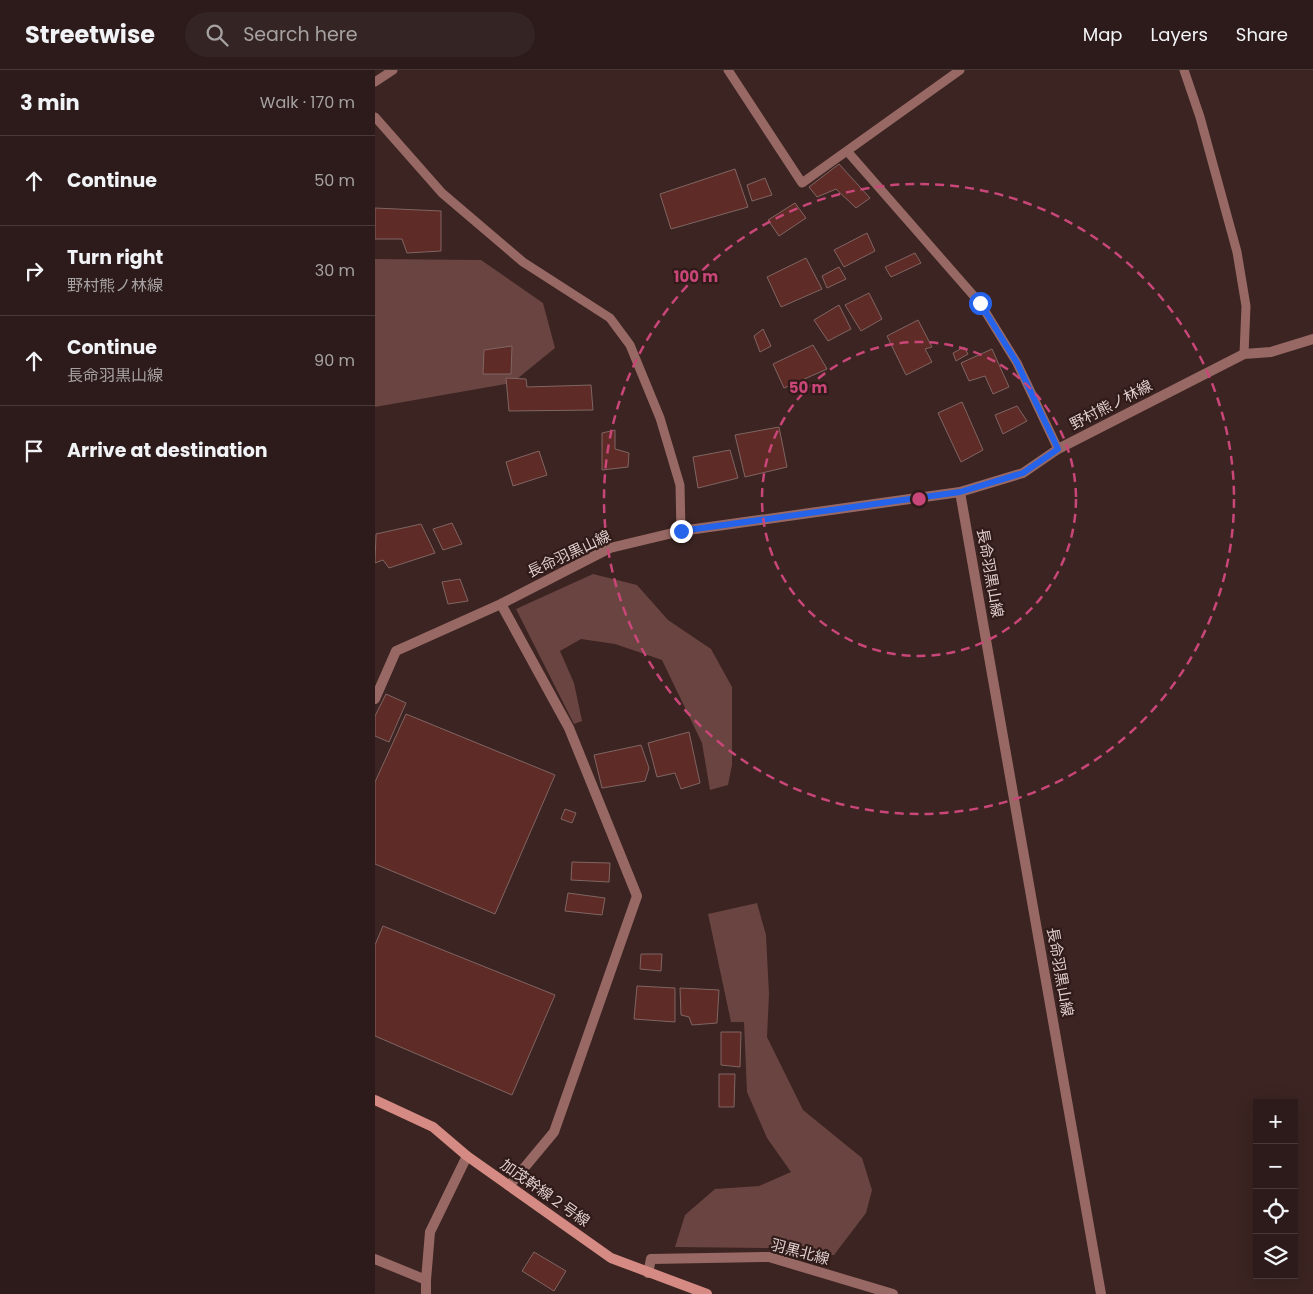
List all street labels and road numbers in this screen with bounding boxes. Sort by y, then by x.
street label: 野村熊ノ林線 [1066,375,1156,434]
street label: 長命羽黒山線 [524,525,614,582]
street label: 長命羽黒山線 [972,527,1009,619]
street label: 長命羽黒山線 [1042,926,1079,1018]
street label: 加茂幹線２号線 [496,1154,594,1231]
street label: 羽黒北線 [768,1234,832,1269]

